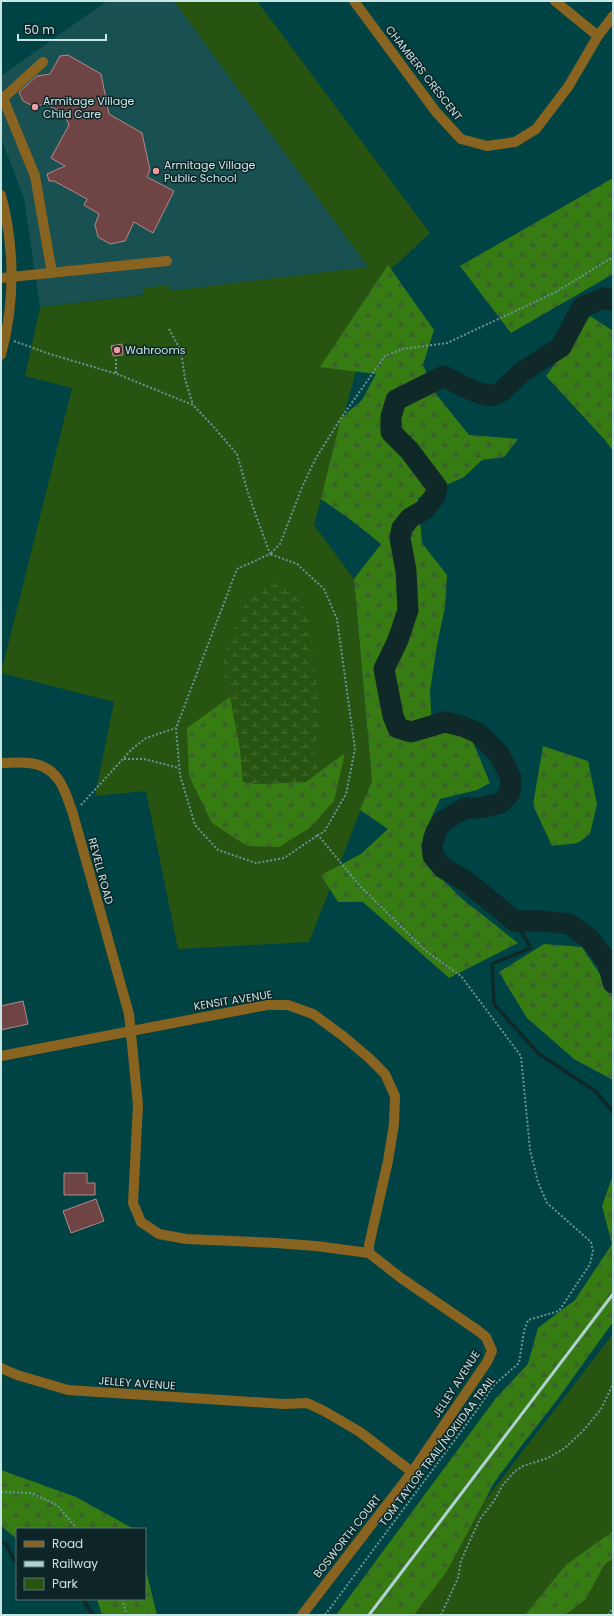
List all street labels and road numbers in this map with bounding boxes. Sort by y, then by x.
street label: CHAMBERS CRESCENT [382,22,466,124]
street label: REVELL ROAD [84,836,118,906]
street label: KENSIT AVENUE [193,986,273,1014]
street label: JELLEY AVENUE [428,1347,484,1421]
street label: JELLEY AVENUE [98,1372,176,1394]
street label: TOM TAYLOR TRAIL/NOKIIDAA TRAIL [375,1373,499,1529]
street label: BOSWORTH COURT [309,1491,385,1581]

